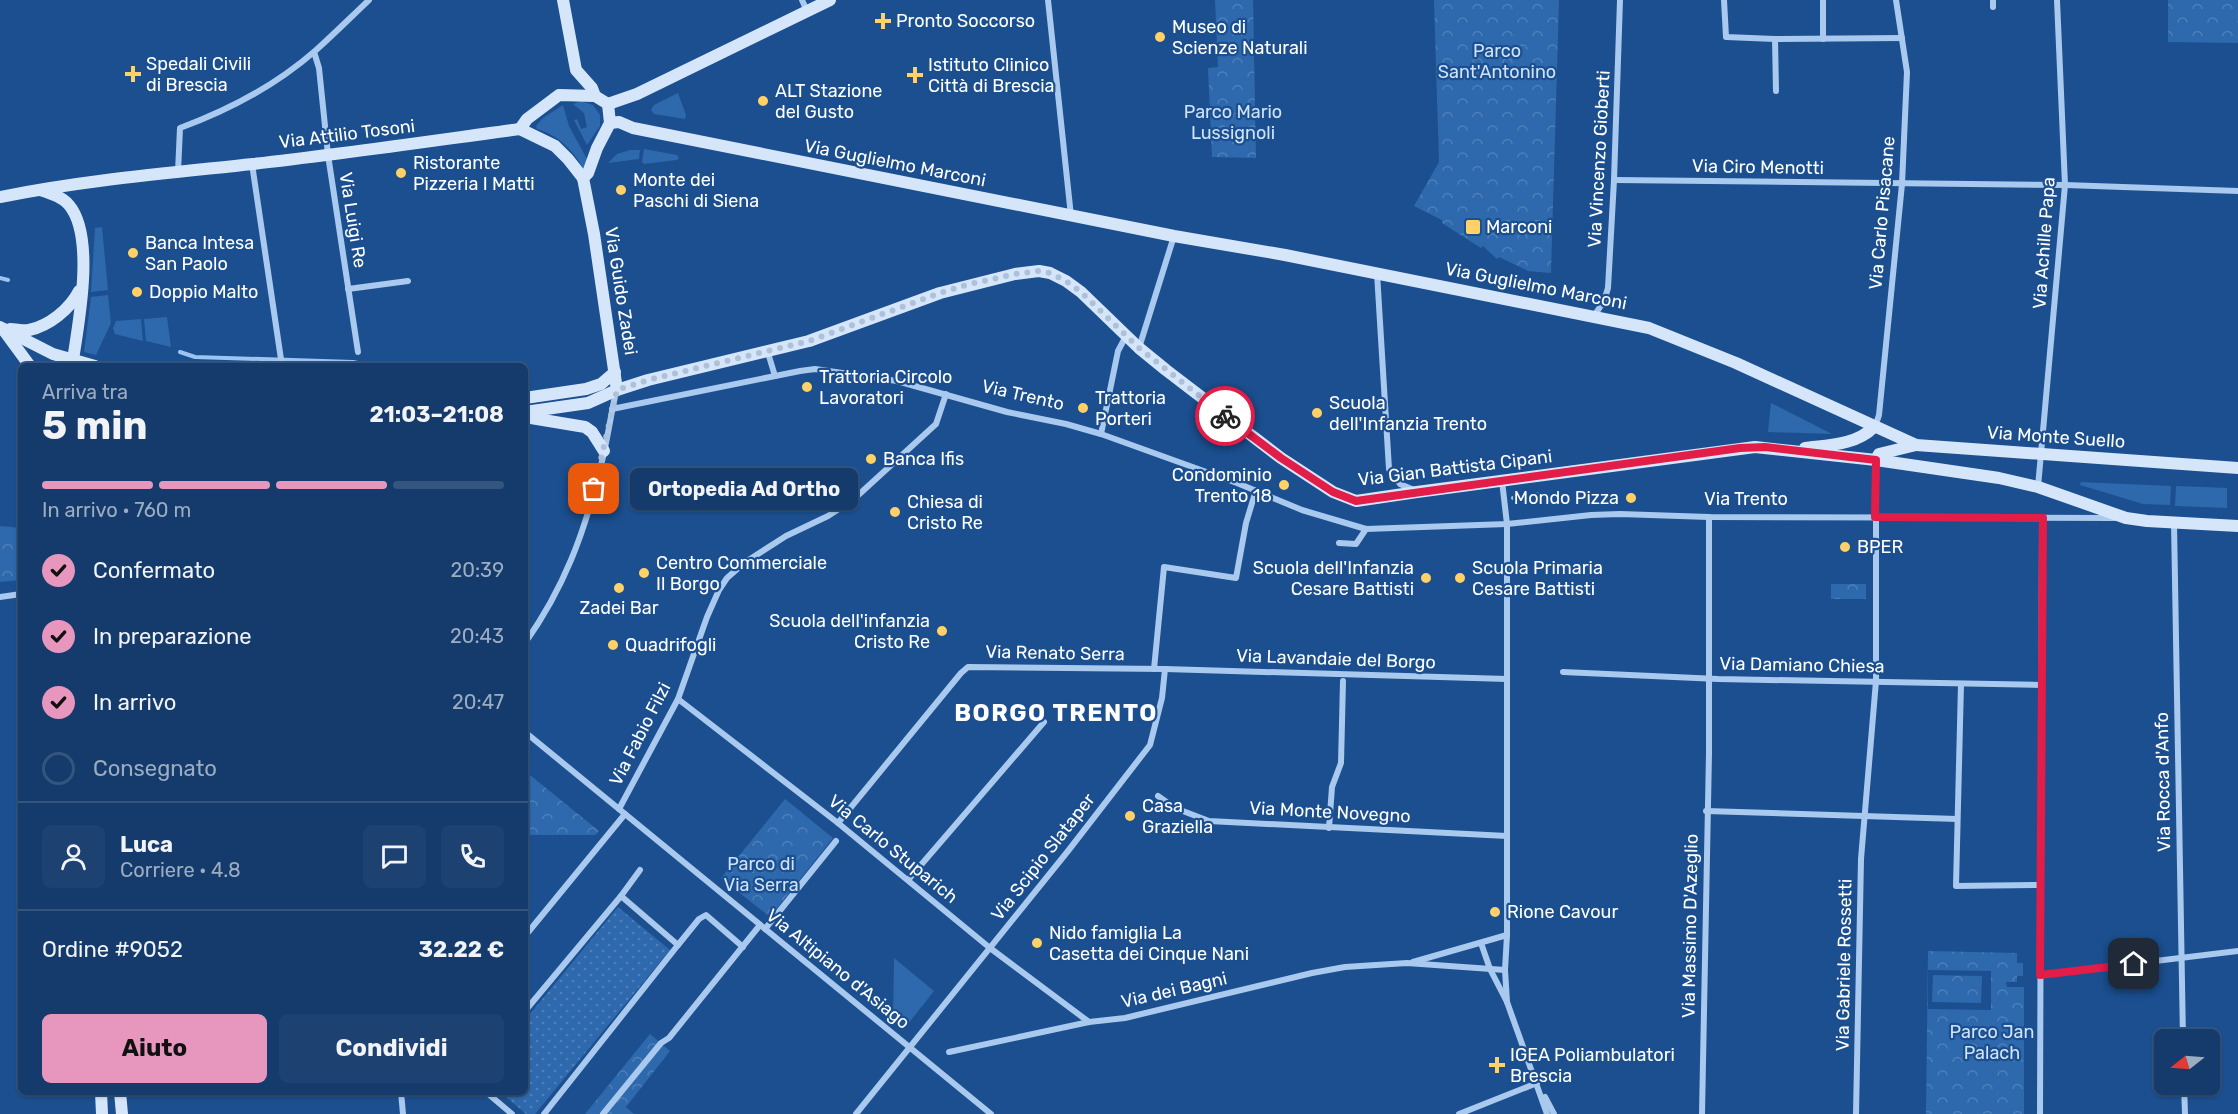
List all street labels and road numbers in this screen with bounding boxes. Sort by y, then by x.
street label: Via Vincenzo Gioberti [1583,70,1615,248]
street label: Via Attilio Tosoni [278,115,416,153]
street label: Via Guglielmo Marconi [802,135,988,191]
street label: Via Carlo Pisacane [1864,135,1900,291]
street label: Via Ciro Menotti [1692,155,1824,179]
street label: Via Luigi Re [335,170,371,270]
street label: Via Achille Papa [2028,176,2060,310]
street label: Via Guido Zadei [600,225,642,357]
street label: Via Guglielmo Marconi [1443,258,1629,314]
street label: Via Trento [980,375,1066,415]
street label: Via Monte Suello [1986,421,2126,453]
street label: Via Gian Battista Cipani [1357,445,1553,491]
street label: Via Trento [1704,488,1788,510]
street label: Via Renato Serra [985,641,1125,665]
street label: Via Lavandaie del Borgo [1236,645,1436,673]
street label: Via Damiano Chiesa [1719,653,1885,677]
street label: Via Fabio Filzi [605,679,675,789]
street label: Via Rocca d'Anfo [2151,712,2175,852]
street label: Via Scipio Slataper [986,789,1100,925]
street label: Via Carlo Stuparich [824,790,962,908]
street label: Via Monte Novegno [1249,797,1411,827]
street label: Via Massimo D'Azeglio [1677,834,1703,1018]
street label: Via Gabriele Rossetti [1831,879,1857,1051]
street label: Via Altipiano d'Asiago [762,904,914,1034]
street label: Via dei Bagni [1119,967,1229,1013]

